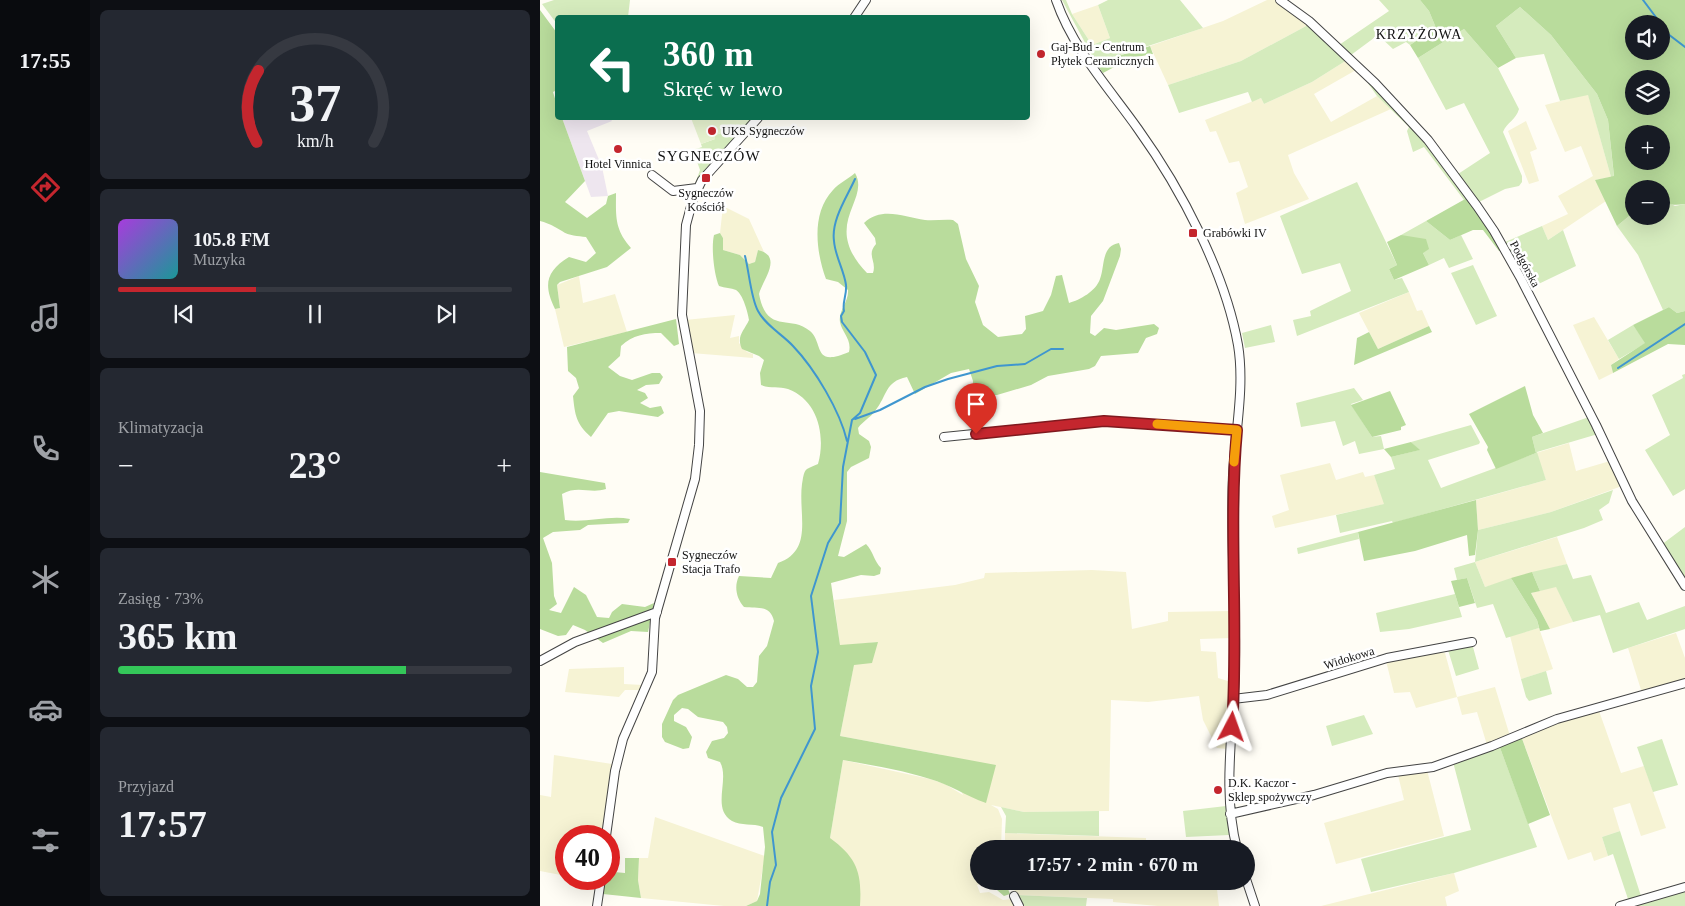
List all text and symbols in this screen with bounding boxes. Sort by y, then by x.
map controls [1625,15,1670,225]
button: sound [1625,15,1670,60]
district label: KRZYŻOWA [1376,27,1462,42]
icon: left [580,35,645,100]
text: 360 m [663,35,753,74]
place label: Gaj-Bud - Centrum Płytek Ceramicznych [1051,40,1154,68]
text: 17:55 [19,48,71,73]
marker: Gaj-Bud - Centrum Płytek Ceramicznych [1035,48,1047,60]
button: layers [1625,70,1670,115]
text: 37 [289,75,341,132]
text: Skręć w lewo [663,76,783,101]
place label: UKS Sygneczów [722,124,805,138]
marker: UKS Sygneczów [706,125,718,137]
button: + [1625,125,1670,170]
text: km/h [297,131,333,151]
marker: Hotel Vinnica [612,143,624,155]
district label: SYGNECZÓW [657,148,761,164]
place label: Hotel Vinnica [585,157,652,171]
icon: directions [28,170,63,205]
marker: Sygneczów Kościół [700,172,712,184]
button: − [1625,180,1670,225]
place label: Sygneczów Kościół [678,186,734,214]
place label: Grabówki IV [1203,226,1267,240]
marker: Grabówki IV [1187,227,1199,239]
text: 105.8 FM [193,229,270,250]
street label: Podgórska [1507,238,1543,290]
text: Muzyka [193,251,245,268]
icon: music [28,300,63,335]
icon: previous [170,300,198,328]
icon: pause [301,300,329,328]
icon: next [432,300,460,328]
pin [955,383,997,434]
icon: arrive [962,390,990,418]
text: Klimatyzacja [118,419,203,436]
icon: phone [28,431,63,466]
text: 23° [288,444,342,486]
text: − [118,450,134,481]
text: + [496,450,512,481]
place label: Sygneczów Stacja Trafo [682,548,740,576]
marker: Sygneczów Stacja Trafo [666,556,678,568]
icon: climate [28,562,63,597]
text: Zasięg · 73% [118,590,203,607]
text: 365 km [118,615,237,657]
street label: Widokowa [1322,643,1377,672]
icon: car [28,692,63,727]
position arrow [1205,700,1257,752]
place label: D.K. Kaczor - Sklep spożywczy [1228,776,1312,804]
text: Przyjazd [118,778,174,795]
marker: D.K. Kaczor - Sklep spożywczy [1212,784,1224,796]
text: 17:57 [118,803,207,845]
icon: filters [28,823,63,858]
speed limit sign: 40 [555,825,620,890]
text: 17:57 · 2 min · 670 m [1027,854,1198,875]

